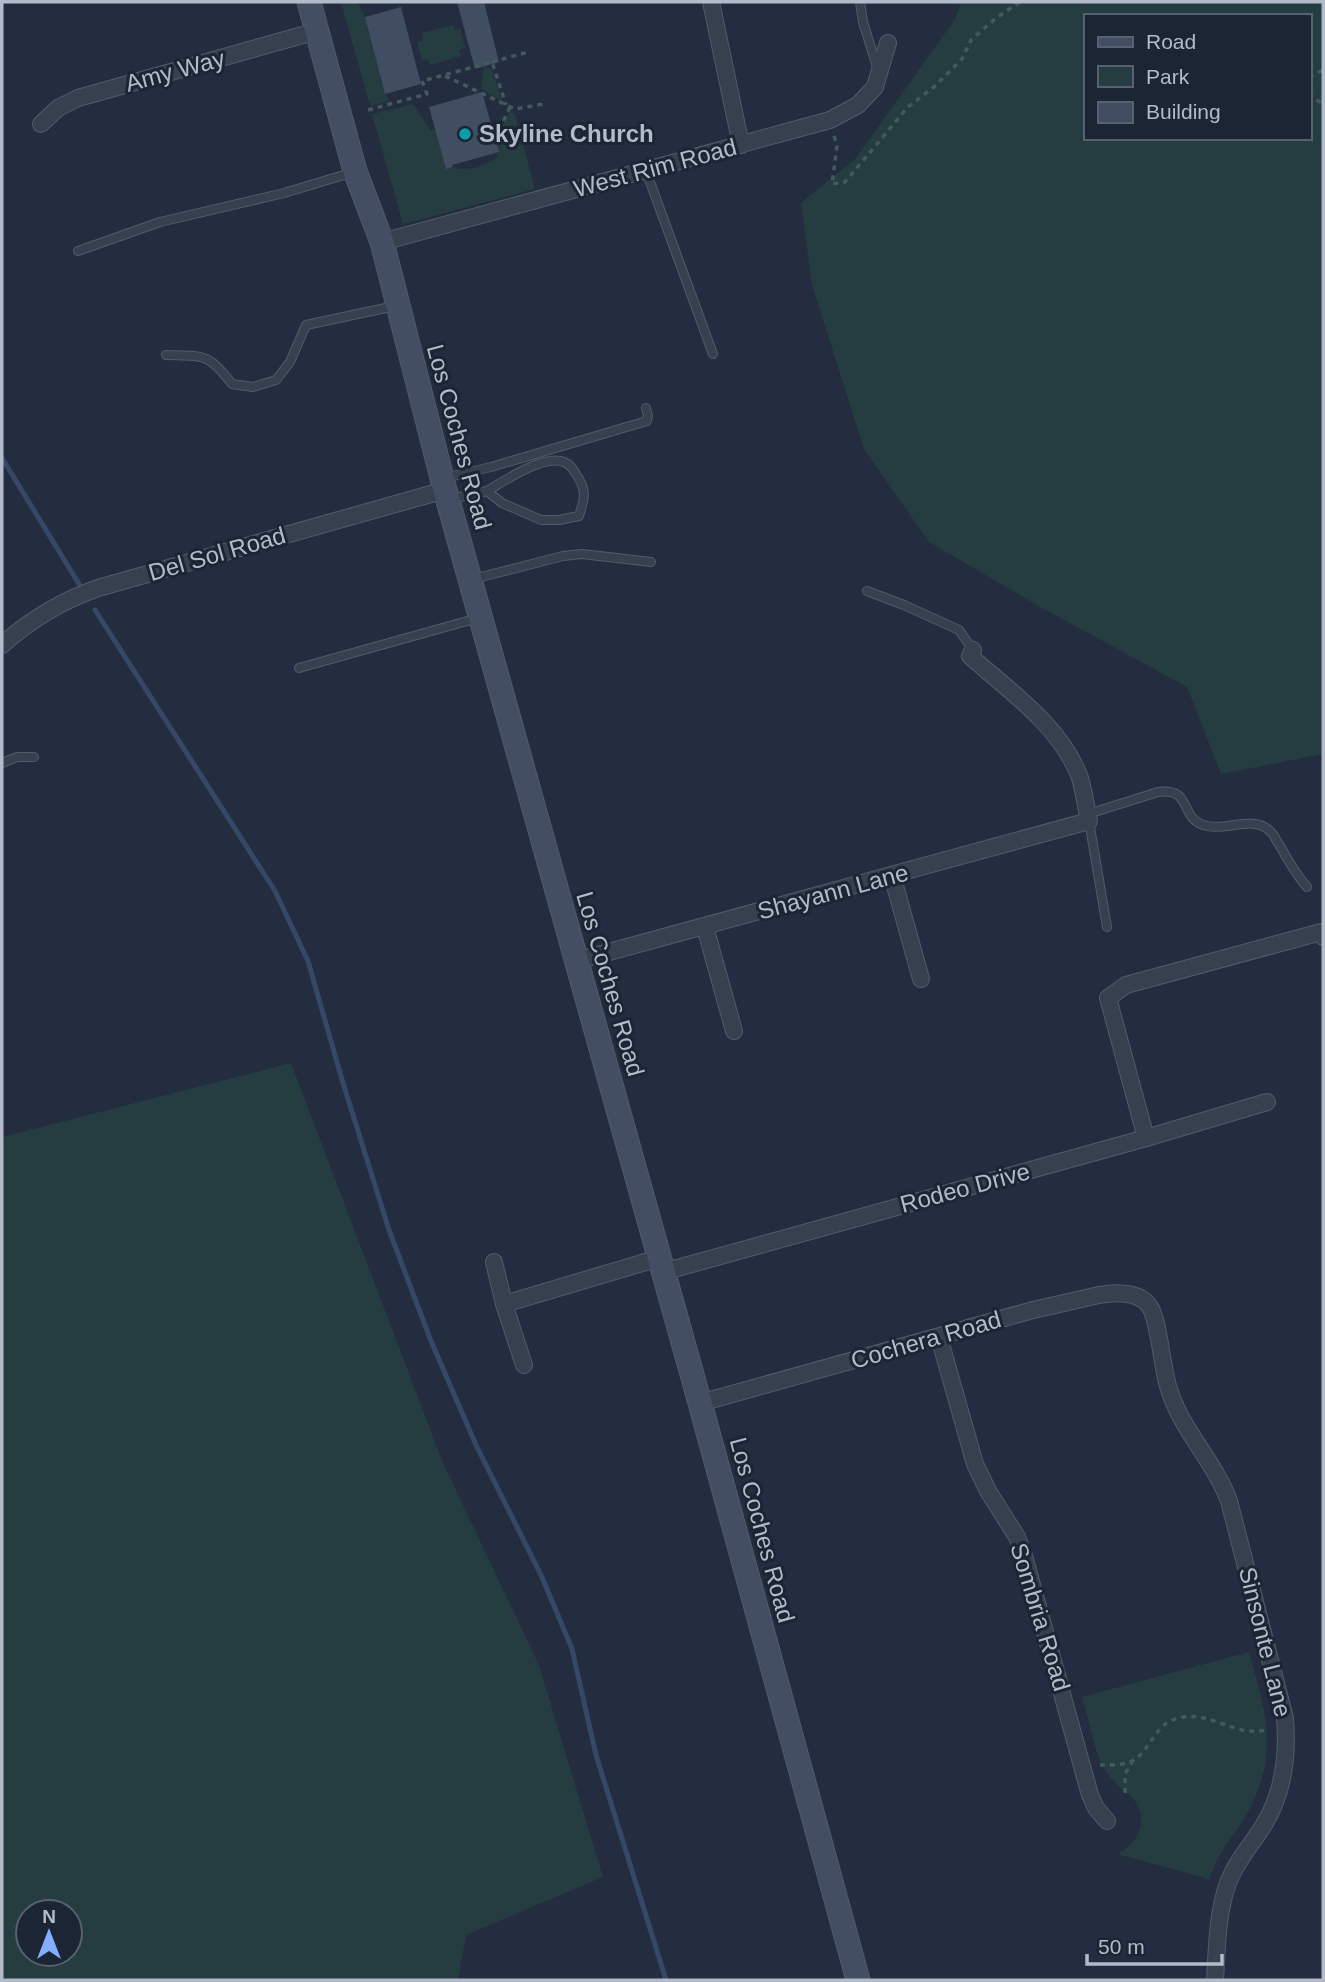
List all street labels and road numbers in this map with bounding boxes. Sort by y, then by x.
street label: Amy Way [122,44,228,97]
street label: West Rim Road [570,133,739,202]
street label: Los Coches Road [422,341,497,533]
street label: Del Sol Road [145,521,289,586]
street label: Shayann Lane [755,858,911,925]
street label: Los Coches Road [571,888,650,1079]
street label: Rodeo Drive [897,1157,1033,1218]
street label: Cochera Road [848,1305,1004,1374]
street label: Los Coches Road [725,1434,800,1626]
street label: Sombria Road [1005,1540,1076,1694]
street label: Sinsonte Lane [1234,1564,1297,1720]

